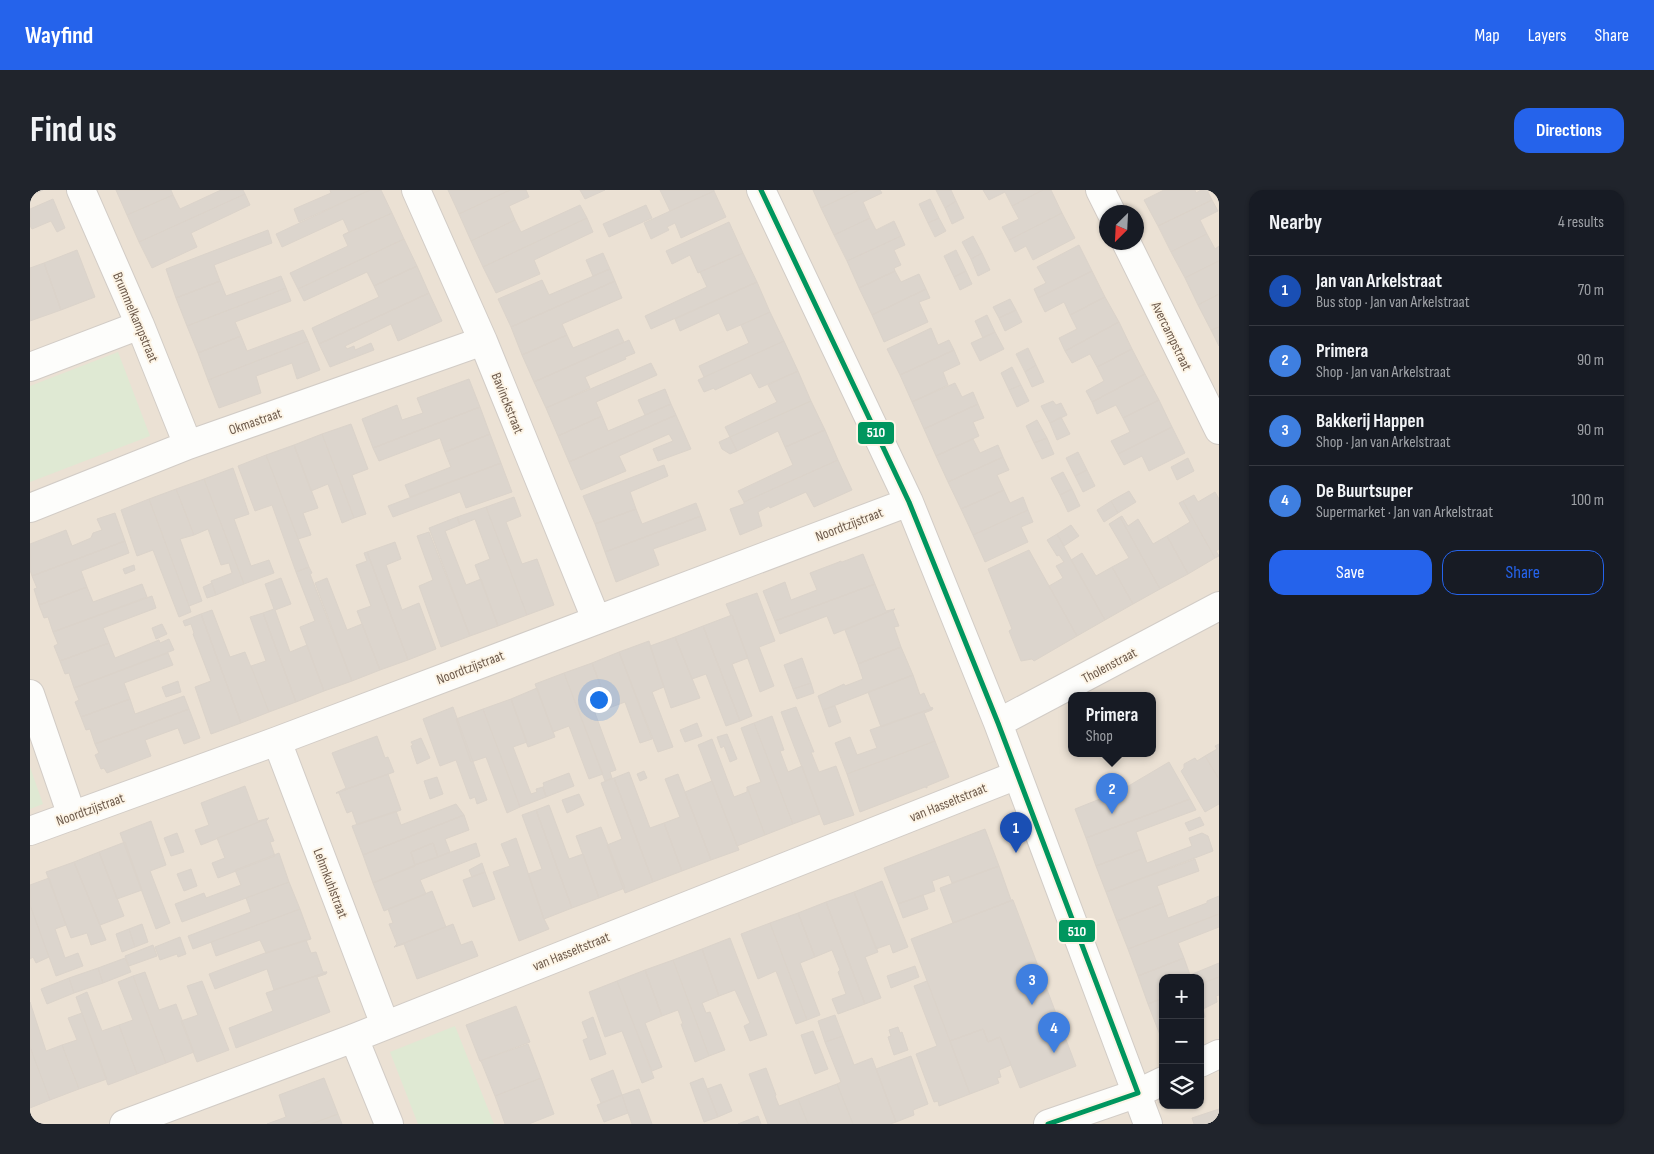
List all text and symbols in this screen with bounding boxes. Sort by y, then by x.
text: Wayfind [25,21,93,50]
text: Map [1475,25,1500,46]
text: Layers [1528,25,1567,46]
text: Share [1595,25,1629,46]
button: Directions [1514,108,1624,153]
text: Find us [30,109,117,152]
north arrow [1099,205,1144,250]
text: Nearby [1269,210,1322,235]
text: 4 results [1558,213,1604,232]
street label: Brummelkampstraat [109,270,162,365]
text: Jan van Arkelstraat [1316,270,1442,293]
text: 1 [1282,281,1288,300]
text: 70 m [1578,281,1604,300]
text: Bus stop · Jan van Arkelstraat [1316,293,1470,312]
street label: Avercampstraat [1147,298,1195,373]
text: Primera [1316,340,1368,363]
text: 2 [1281,351,1289,370]
text: 90 m [1577,351,1604,370]
text: Shop · Jan van Arkelstraat [1316,363,1451,382]
street label: Bavinckstraat [488,370,527,436]
street label: Okmastraat [226,405,284,438]
text: Bakkerij Happen [1316,410,1424,433]
line badge: 510 [857,421,895,445]
text: 3 [1281,421,1289,440]
text: 90 m [1577,421,1604,440]
text: 510 [867,424,885,441]
text: Shop · Jan van Arkelstraat [1316,433,1451,452]
text: De Buurtsuper [1316,480,1413,503]
text: 4 [1281,491,1289,510]
text: 100 m [1571,491,1604,510]
text: Supermarket · Jan van Arkelstraat [1316,503,1493,522]
street label: Noordtzijstraat [813,504,885,545]
button: Save [1269,550,1432,595]
button: Share [1442,550,1604,595]
street label: Tholenstraat [1079,644,1140,687]
street label: Noordtzijstraat [434,647,506,688]
your location [586,687,612,713]
popup [1068,692,1156,757]
text: Primera [1086,704,1138,727]
text: Shop [1086,727,1113,746]
pin: 2 [1096,773,1128,814]
street label: van Hasseltstraat [907,779,989,826]
street label: Noordtzijstraat [54,789,126,830]
pin: 1 [1000,812,1032,853]
street label: Lehmkuhlstraat [309,846,352,921]
line badge: 510 [1058,919,1096,943]
text: 510 [1068,923,1086,940]
street label: van Hasseltstraat [530,928,612,975]
pin: 3 [1016,964,1048,1005]
map controls [1159,974,1204,1109]
button: + [1159,974,1204,1019]
pin: 4 [1038,1012,1070,1053]
button: − [1159,1019,1204,1064]
button: layers [1159,1064,1204,1109]

